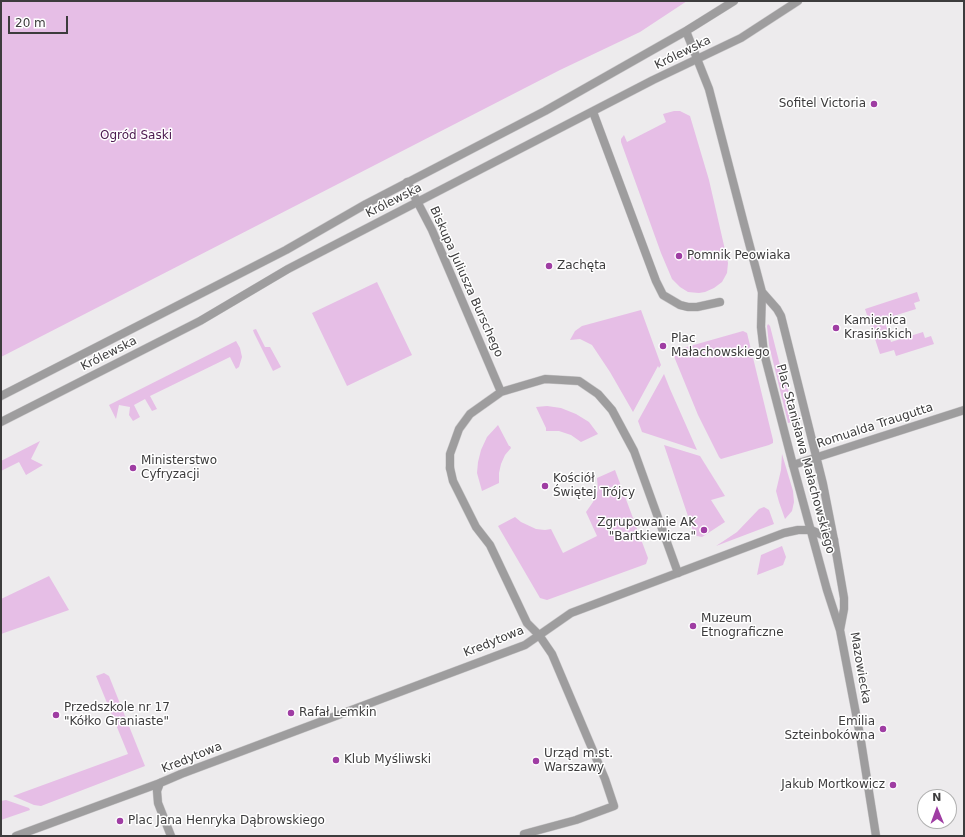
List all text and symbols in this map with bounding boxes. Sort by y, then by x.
scale bar [10,8,70,34]
text: 20 m [15,16,46,30]
street label: Królewska [653,33,713,73]
place label: Sofitel Victoria [779,97,866,111]
marker: Sofitel Victoria [869,99,879,109]
park label: Ogród Saski [100,129,172,143]
street label: Królewska [364,181,424,221]
street label: Biskupa Juliusza Burschego [426,204,506,360]
place label: Pomnik Peowiaka [687,249,791,263]
marker: Pomnik Peowiaka [674,251,684,261]
place label: Zachęta [557,259,606,273]
marker: Zachęta [544,261,554,271]
place label: Kamienica Krasińskich [844,314,912,342]
marker: Kamienica Krasińskich [831,323,841,333]
place label: Plac Małachowskiego [671,332,770,360]
street label: Królewska [79,334,139,374]
marker: Plac Małachowskiego [658,341,668,351]
street label: Plac Stanisława Małachowskiego [773,363,837,555]
street label: Romualda Traugutta [815,400,935,452]
place label: Ministerstwo Cyfryzacji [141,454,217,482]
marker: Ministerstwo Cyfryzacji [128,463,138,473]
place label: Kościół Świętej Trójcy [553,472,635,500]
marker: Kościół Świętej Trójcy [540,481,550,491]
place label: Zgrupowanie AK "Bartkiewicza" [597,516,696,544]
marker: Zgrupowanie AK "Bartkiewicza" [699,525,709,535]
place label: Muzeum Etnograficzne [701,612,784,640]
marker: Muzeum Etnograficzne [688,621,698,631]
street label: Kredytowa [462,623,526,661]
street label: Mazowiecka [847,631,873,705]
place label: Przedszkole nr 17 "Kółko Graniaste" [64,701,170,729]
place label: Rafał Lemkin [299,706,377,720]
marker: Rafał Lemkin [286,708,296,718]
marker: Przedszkole nr 17 "Kółko Graniaste" [51,710,61,720]
place label: Emilia Szteinbokówna [784,715,875,743]
marker: Emilia Szteinbokówna [878,724,888,734]
street label: Kredytowa [160,739,224,777]
place label: Urząd m.st. Warszawy [544,747,613,775]
place label: Klub Myśliwski [344,753,431,767]
marker: Klub Myśliwski [331,755,341,765]
marker: Urząd m.st. Warszawy [531,756,541,766]
place label: Jakub Mortkowicz [781,778,885,792]
marker: Jakub Mortkowicz [888,780,898,790]
north arrow [917,789,957,829]
text: N [932,791,942,804]
place label: Plac Jana Henryka Dąbrowskiego [128,814,325,828]
marker: Plac Jana Henryka Dąbrowskiego [115,816,125,826]

